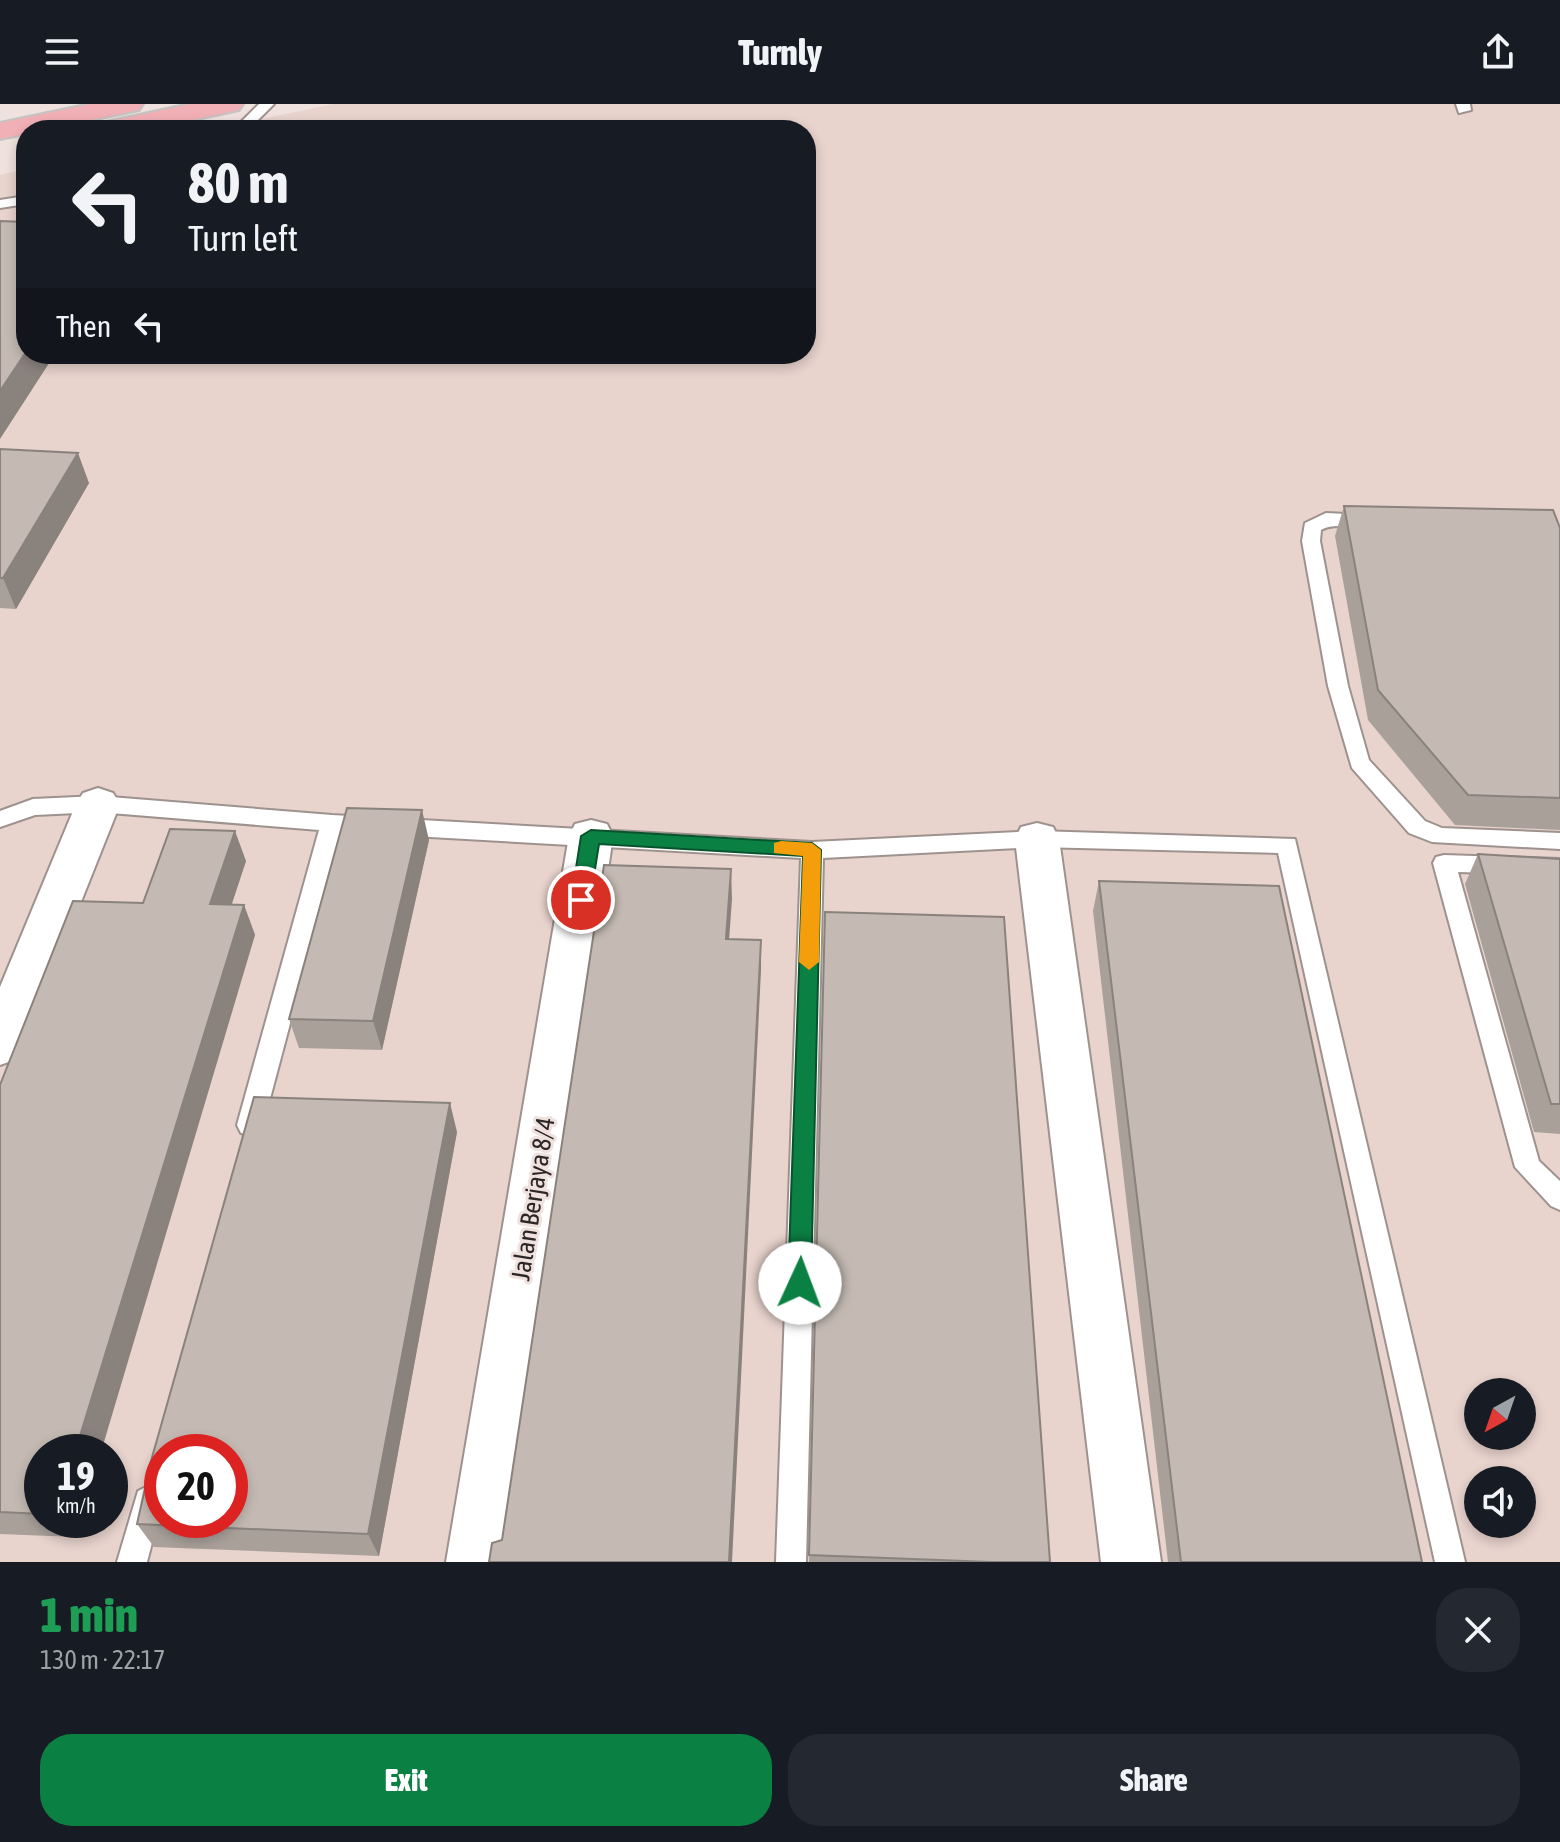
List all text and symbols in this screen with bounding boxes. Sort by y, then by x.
icon: menu [40,30,84,74]
icon: share [1476,30,1520,74]
text: Turnly [738,31,822,73]
text: 80 m [188,151,289,215]
icon: left [56,152,160,256]
text: Turn left [188,217,298,259]
icon: left [127,304,171,348]
text: Then [56,309,111,343]
pin [547,866,615,934]
icon: arrive [559,878,603,922]
street label: Jalan Berjaya 8/4 [505,1115,561,1283]
position arrow [758,1241,842,1325]
north arrow [1464,1378,1536,1450]
map controls [1464,1378,1536,1538]
speed limit sign: 20 [144,1434,248,1538]
text: 19 [57,1453,95,1498]
button: sound [1464,1466,1536,1538]
text: km/h [56,1494,96,1517]
text: 1 min [40,1587,138,1642]
button: close [1436,1588,1520,1672]
text: 130 m · 22:17 [40,1645,165,1675]
button: Exit [40,1734,772,1826]
button: Share [788,1734,1520,1826]

